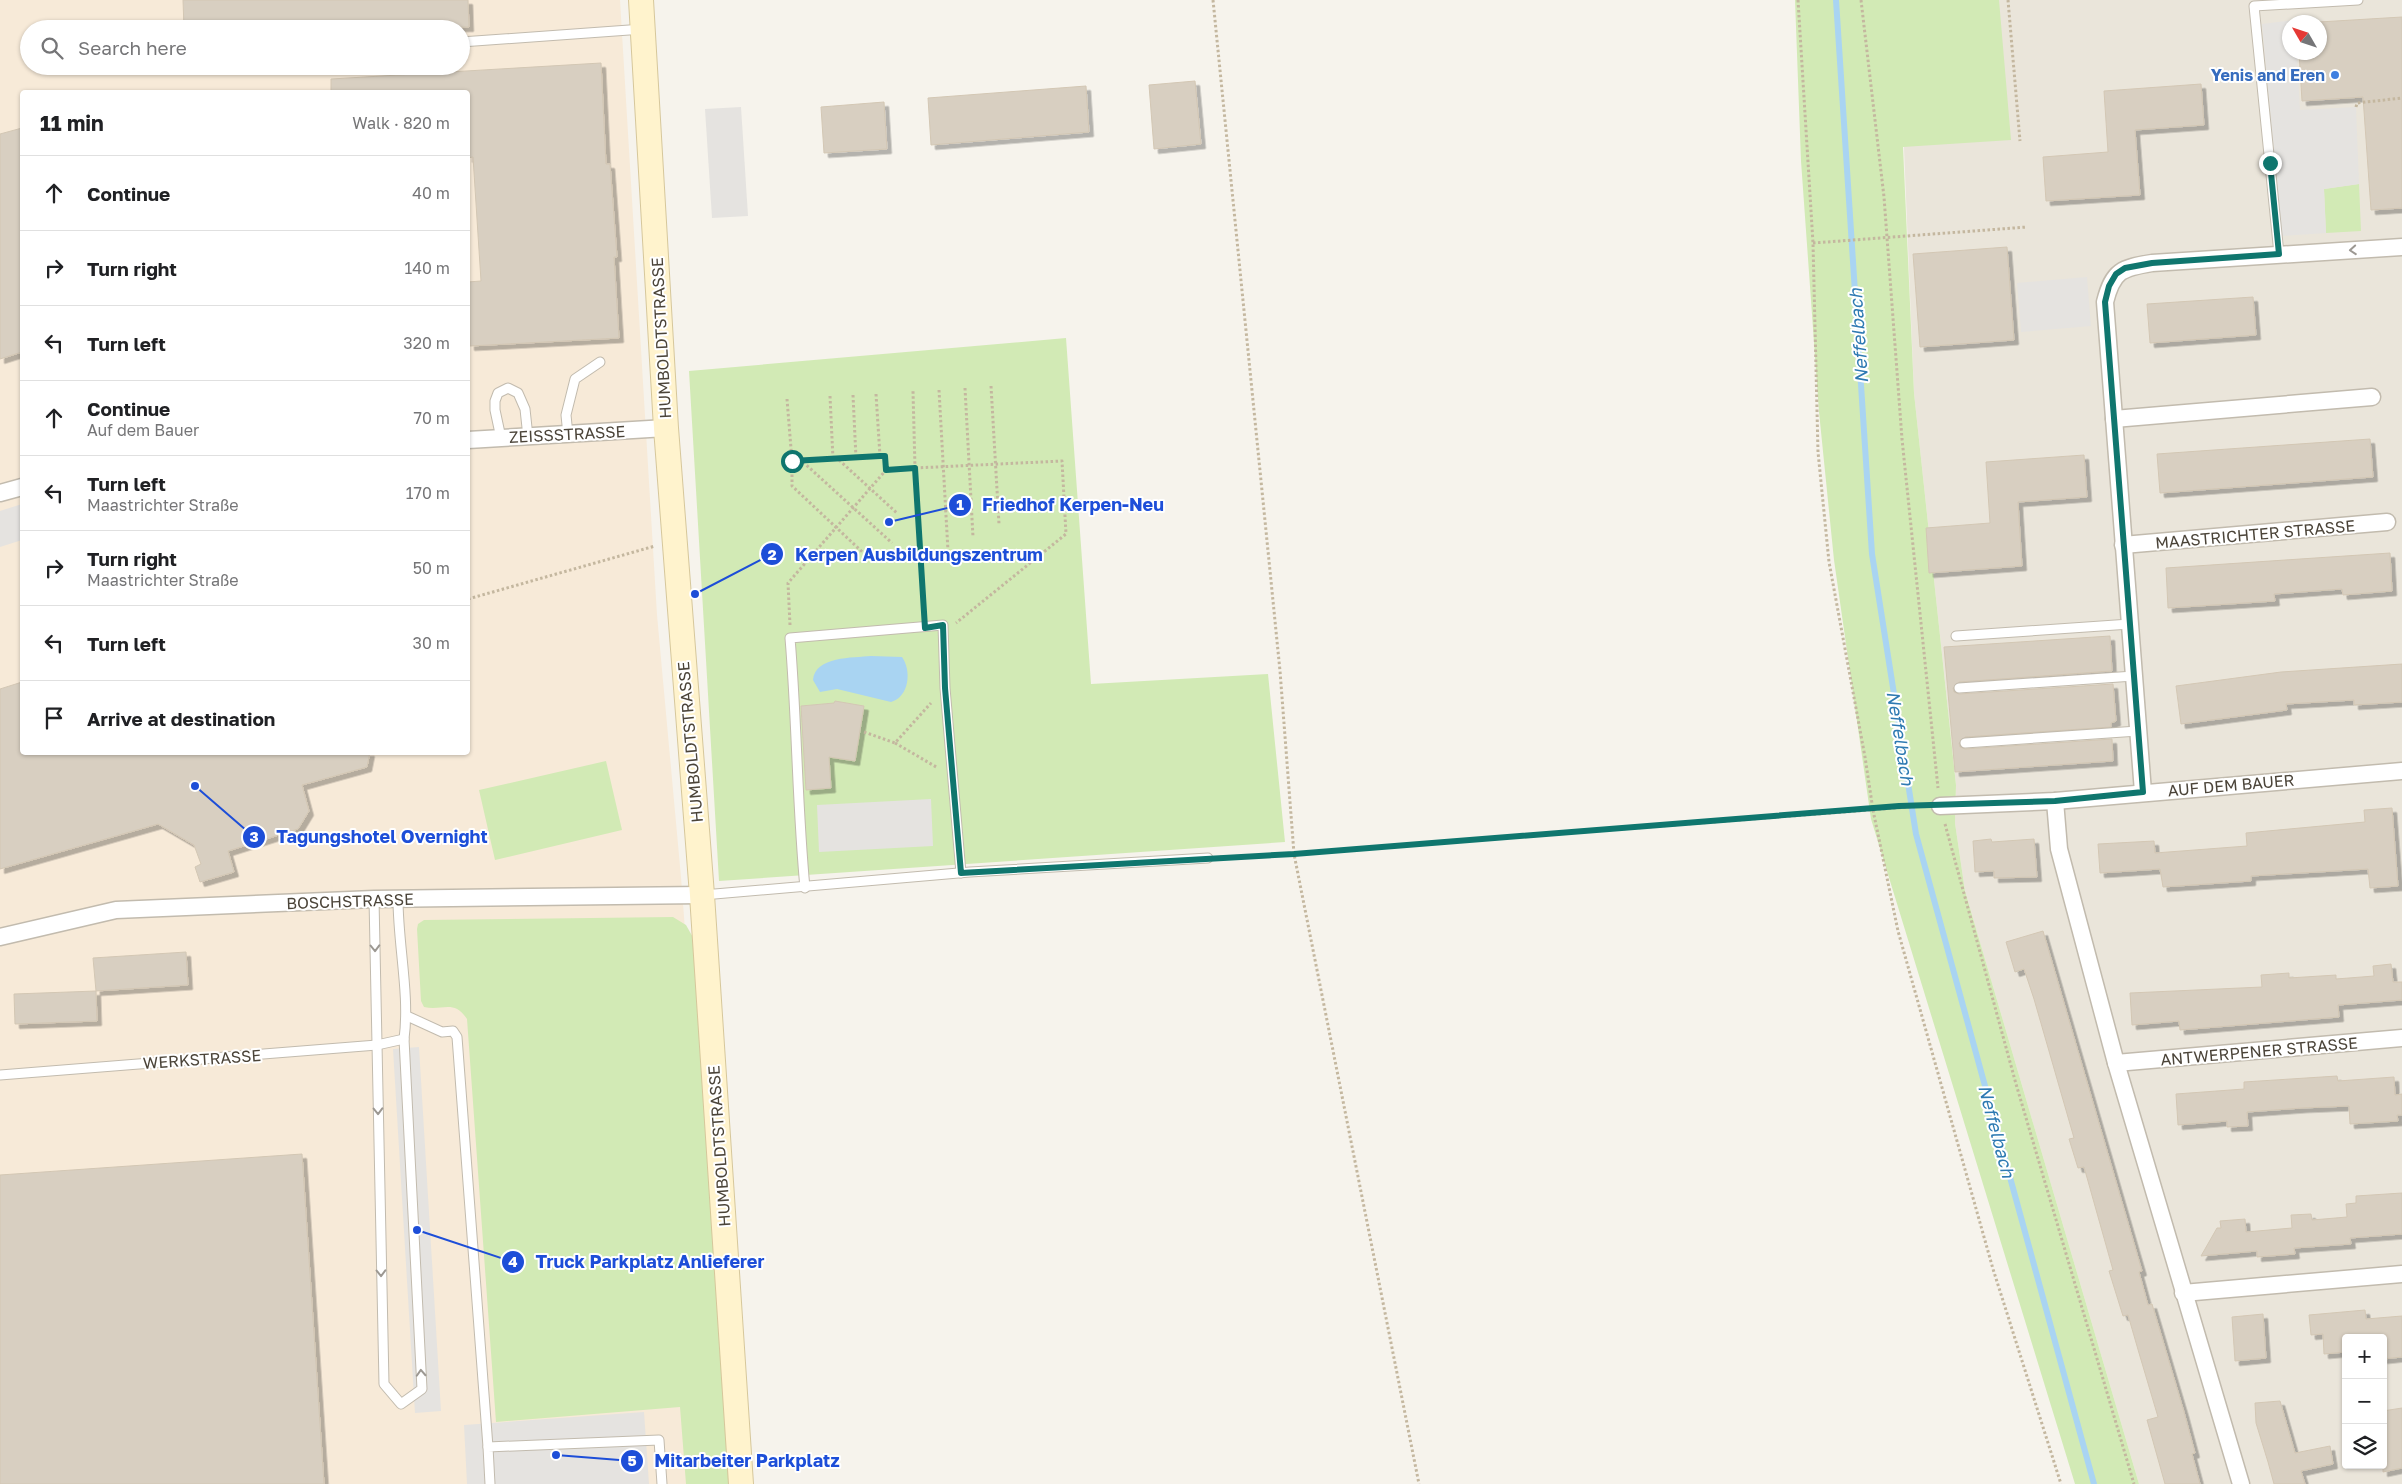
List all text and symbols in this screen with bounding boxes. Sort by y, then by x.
north arrow [2282,15,2327,60]
search box [20,20,470,75]
icon: search [38,34,66,62]
text: Search here [78,36,187,59]
place label: Yenis and Eren [2211,65,2325,85]
marker: Yenis and Eren [2329,69,2341,81]
text: 11 min [40,110,104,136]
text: Walk · 820 m [352,113,450,133]
route end [2259,152,2282,175]
icon: ahead [40,179,68,207]
text: Continue [87,182,170,205]
text: 40 m [412,183,450,203]
one-way arrow [2349,244,2357,255]
icon: right [40,254,68,282]
text: Turn right [87,257,177,280]
street label: HUMBOLDTSTRASSE [647,257,675,419]
text: 140 m [404,258,450,278]
water label: Neffelbach [1844,287,1872,384]
icon: left [40,329,68,357]
text: Turn left [87,332,166,355]
text: 320 m [403,333,450,353]
text: Continue [87,397,170,420]
icon: ahead [40,404,68,432]
text: 70 m [413,408,450,428]
text: Auf dem Bauer [87,420,199,440]
street label: ZEISSSTRASSE [508,421,626,447]
route start [781,450,804,473]
text: Turn left [87,472,166,495]
icon: left [40,479,68,507]
text: 170 m [406,483,450,503]
callout: Friedhof Kerpen-Neu [948,489,1174,522]
text: Friedhof Kerpen-Neu [982,493,1164,515]
text: Maastrichter Straße [87,495,239,515]
text: 1 [956,495,964,513]
street label: MAASTRICHTER STRASSE [2154,515,2356,553]
callout: Kerpen Ausbildungszentrum [760,538,1053,571]
text: Kerpen Ausbildungszentrum [795,543,1043,565]
text: 2 [767,545,777,563]
text: Turn right [87,547,177,570]
icon: right [40,554,68,582]
text: 50 m [413,558,450,578]
text: Maastrichter Straße [87,570,239,590]
icon: left [40,629,68,657]
text: Turn left [87,632,166,655]
text: 30 m [413,633,450,653]
street label: HUMBOLDTSTRASSE [673,661,707,823]
water label: Neffelbach [1883,689,1919,788]
icon: arrive [40,704,68,732]
text: Arrive at destination [87,707,275,730]
street label: AUF DEM BAUER [2167,769,2295,801]
callout: Tagungshotel Overnight [242,820,498,853]
text: Tagungshotel Overnight [276,825,488,847]
text: 3 [249,827,259,845]
street label: BOSCHSTRASSE [286,889,414,913]
one-way arrow [370,944,380,952]
street label: ANTWERPENER STRASSE [2159,1032,2359,1070]
street label: WERKSTRASSE [142,1045,262,1073]
street label: HUMBOLDTSTRASSE [703,1065,735,1227]
water label: Neffelbach [1974,1082,2020,1181]
one-way arrow [373,1107,384,1115]
callout: Truck Parkplatz Anlieferer [501,1245,775,1278]
text: Truck Parkplatz Anlieferer [535,1250,765,1272]
text: 4 [508,1252,518,1270]
one-way arrow [376,1269,387,1277]
map controls [2342,1334,2387,1469]
button: + [2342,1334,2387,1379]
one-way arrow [416,1369,427,1377]
button: − [2342,1379,2387,1424]
button: layers [2342,1424,2387,1469]
callout: Mitarbeiter Parkplatz [620,1444,850,1477]
text: Mitarbeiter Parkplatz [654,1449,840,1471]
text: 5 [627,1451,637,1469]

